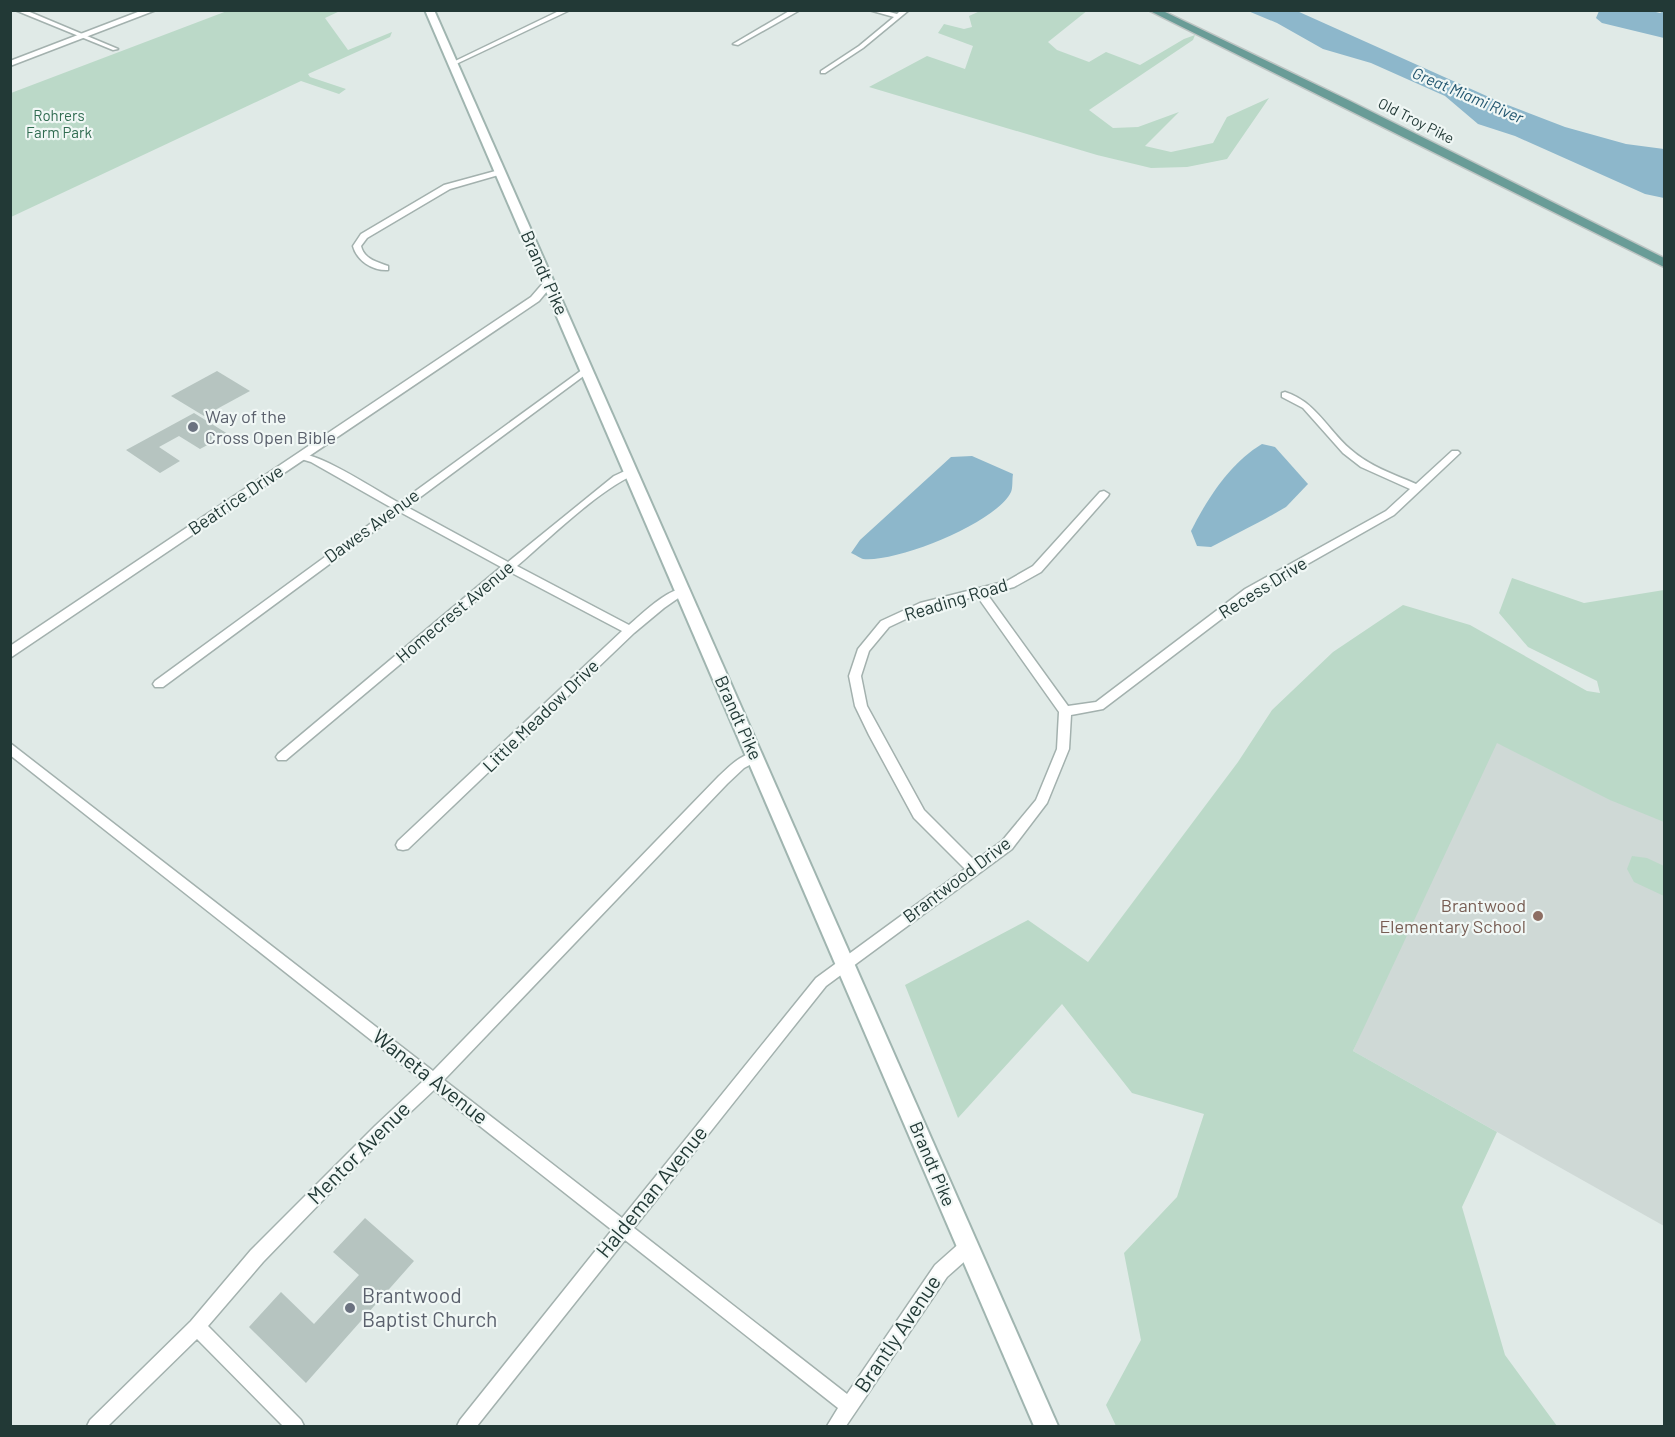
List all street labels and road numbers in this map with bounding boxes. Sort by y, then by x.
street label: Old Troy Pike [1375,93,1457,147]
street label: Brandt Pike [517,227,573,318]
street label: Beatrice Drive [184,459,287,539]
street label: Dawes Avenue [320,483,423,567]
street label: Recess Drive [1214,551,1311,623]
street label: Homecrest Avenue [391,556,518,667]
street label: Reading Road [901,573,1010,625]
street label: Little Meadow Drive [478,654,603,776]
street label: Brandt Pike [711,672,767,763]
street label: Brantwood Drive [898,832,1015,927]
street label: Waneta Avenue [368,1023,494,1129]
street label: Mentor Avenue [301,1095,414,1208]
street label: Brandt Pike [905,1118,961,1209]
street label: Haldeman Avenue [590,1120,712,1262]
street label: Brantly Avenue [848,1270,945,1396]

